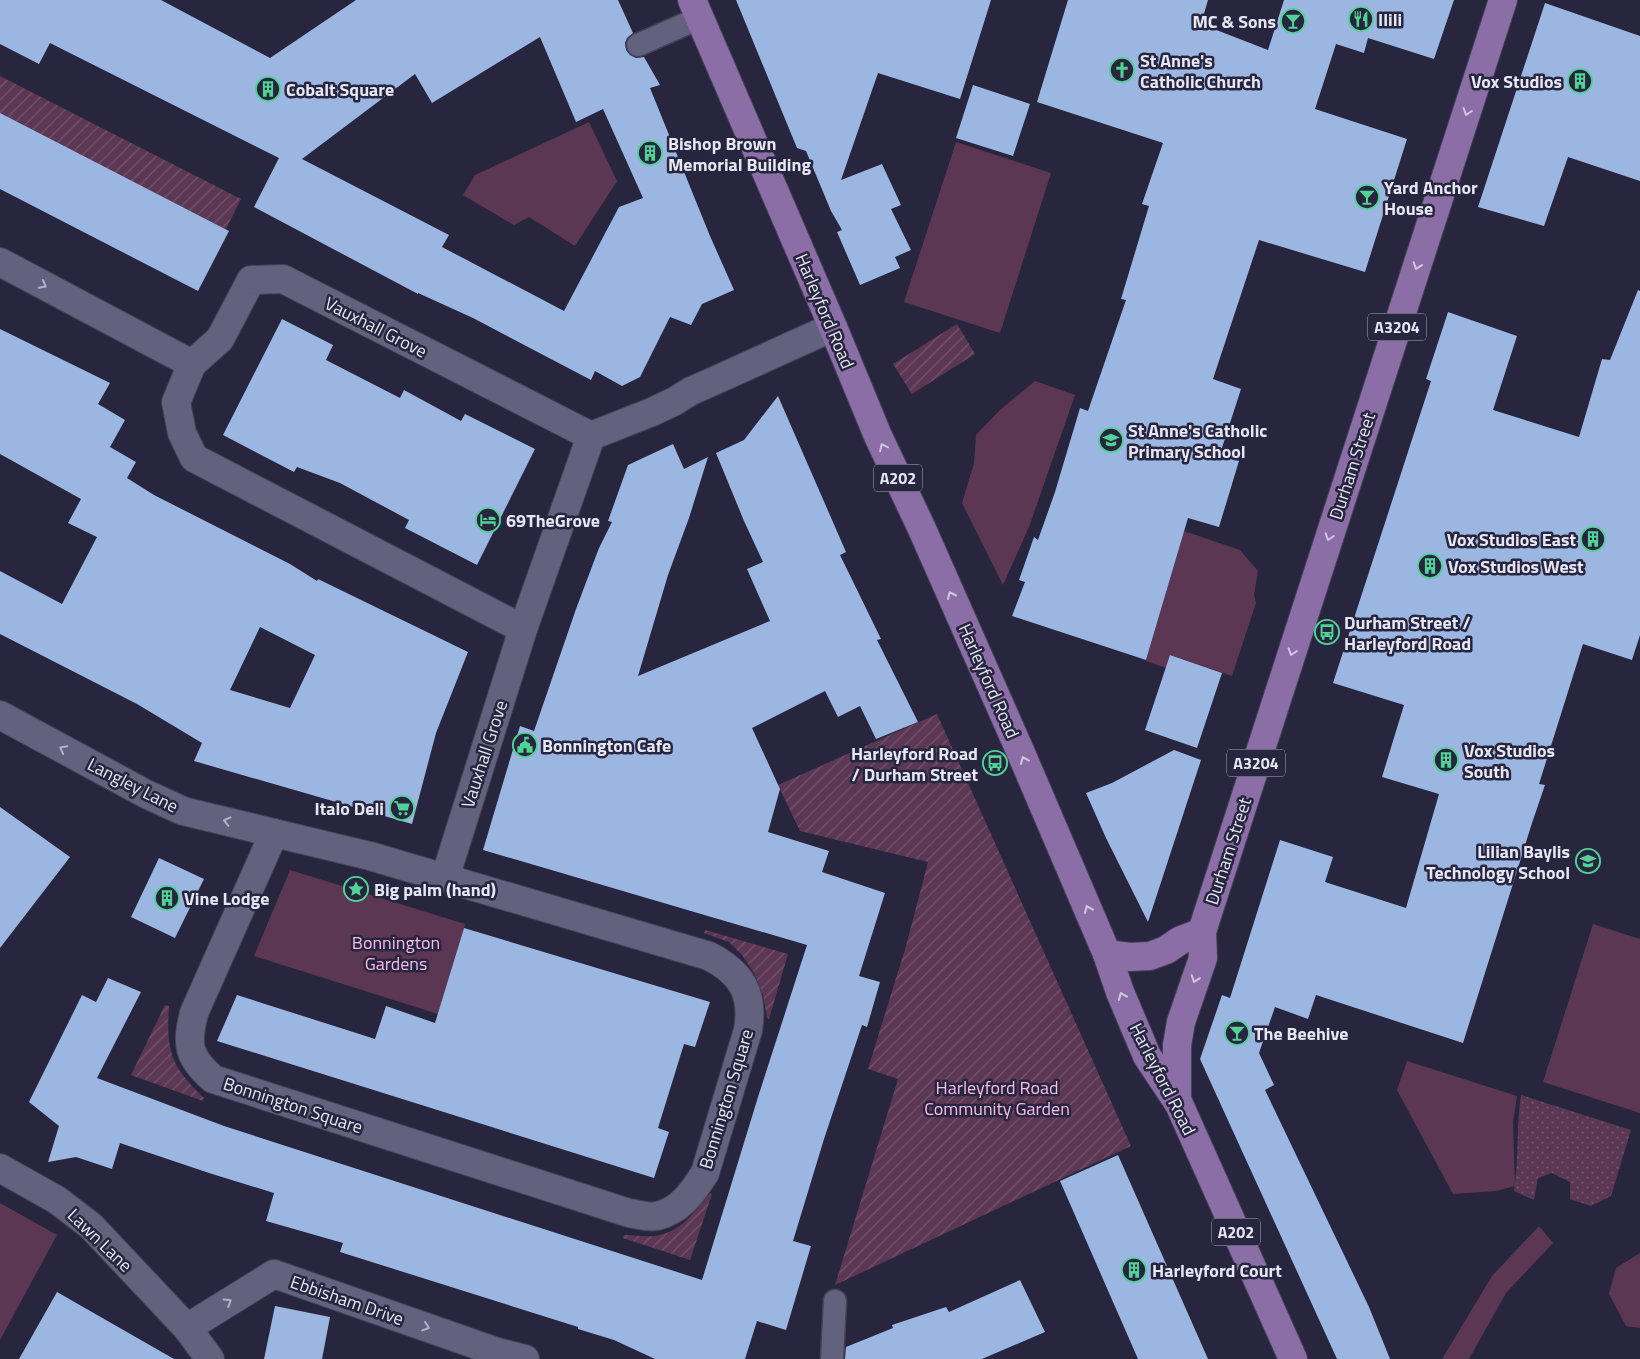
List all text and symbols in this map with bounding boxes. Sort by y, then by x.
restaurant icon: Ilili [1348,6,1374,32]
place label: Ilili [1378,6,1402,33]
place label: MC & Sons [1192,8,1276,35]
bar icon: MC & Sons [1280,8,1306,34]
place label: St Anne's Catholic Church [1140,47,1261,95]
church icon: St Anne's Catholic Church [1109,57,1135,83]
place label: Vox Studios [1471,68,1562,95]
building icon: Vox Studios [1567,68,1593,94]
building icon: Cobalt Square [255,76,281,102]
place label: Cobalt Square [286,76,394,103]
one-way arrow [1463,107,1473,115]
place label: Bishop Brown Memorial Building [668,130,811,178]
building icon: Bishop Brown Memorial Building [637,140,663,166]
place label: Yard Anchor House [1384,174,1478,222]
bar icon: Yard Anchor House [1354,184,1380,210]
street label: Harleyford Road [789,249,861,373]
one-way arrow [1413,261,1423,270]
one-way arrow [38,279,47,289]
street label: Vauxhall Grove [320,290,432,364]
road number: A3204 [1368,314,1426,341]
street label: Durham Street [1322,408,1382,523]
place label: St Anne's Catholic Primary School [1128,417,1267,465]
school or university icon: St Anne's Catholic Primary School [1098,427,1124,453]
one-way arrow [879,444,889,453]
road number: A202 [874,464,922,492]
hotel icon: 69TheGrove [475,507,501,533]
place label: 69TheGrove [506,507,600,534]
place label: Vox Studios East [1447,526,1576,553]
building icon: Vox Studios East [1580,526,1606,552]
one-way arrow [1325,532,1335,541]
building icon: Vox Studios West [1417,553,1443,579]
place label: Vox Studios West [1448,553,1584,580]
one-way arrow [947,591,957,600]
place label: Durham Street / Harleyford Road [1344,609,1471,657]
street label: Harleyford Road [952,619,1026,743]
bus stop icon: Durham Street / Harleyford Road [1314,619,1340,645]
one-way arrow [1288,648,1298,656]
street label: Vauxhall Grove [454,697,514,811]
public building icon: Bonnington Cafe [512,732,538,758]
place label: Bonnington Cafe [542,732,671,759]
place label: Vox Studios South [1464,737,1555,785]
place label: Harleyford Road / Durham Street [851,740,978,788]
one-way arrow [59,746,68,756]
building icon: Vox Studios South [1433,747,1459,773]
bus stop icon: Harleyford Road / Durham Street [982,750,1008,776]
road number: A3204 [1227,750,1285,776]
street label: Langley Lane [83,751,183,819]
one-way arrow [1020,756,1031,765]
street label: Durham Street [1198,793,1258,908]
place label: Italo Deli [315,795,384,822]
supermarket icon: Italo Deli [389,795,415,821]
one-way arrow [223,816,232,827]
place label: Lilian Baylis Technology School [1426,838,1570,886]
school or university icon: Lilian Baylis Technology School [1575,848,1601,874]
place icon: Big palm (hand) [343,876,369,902]
place label: Big palm (hand) [374,876,496,903]
building icon: Vine Lodge [154,885,180,911]
place label: Vine Lodge [184,885,269,912]
one-way arrow [1084,905,1094,914]
park label: Bonnington Gardens [352,929,440,977]
one-way arrow [1191,974,1201,983]
one-way arrow [1118,992,1128,1001]
street label: Harleyford Road [1123,1018,1203,1140]
bar icon: The Beehive [1224,1020,1250,1046]
place label: The Beehive [1254,1020,1349,1047]
street label: Bonnington Square [692,1026,760,1172]
street label: Bonnington Square [220,1070,366,1140]
park label: Harleyford Road Community Garden [924,1074,1070,1122]
street label: Lawn Lane [61,1202,139,1278]
road number: A202 [1212,1218,1260,1246]
building icon: Harleyford Court [1121,1257,1147,1283]
place label: Harleyford Court [1152,1257,1282,1284]
street label: Ebbisham Drive [287,1268,407,1332]
one-way arrow [223,1299,232,1308]
one-way arrow [422,1322,430,1332]

